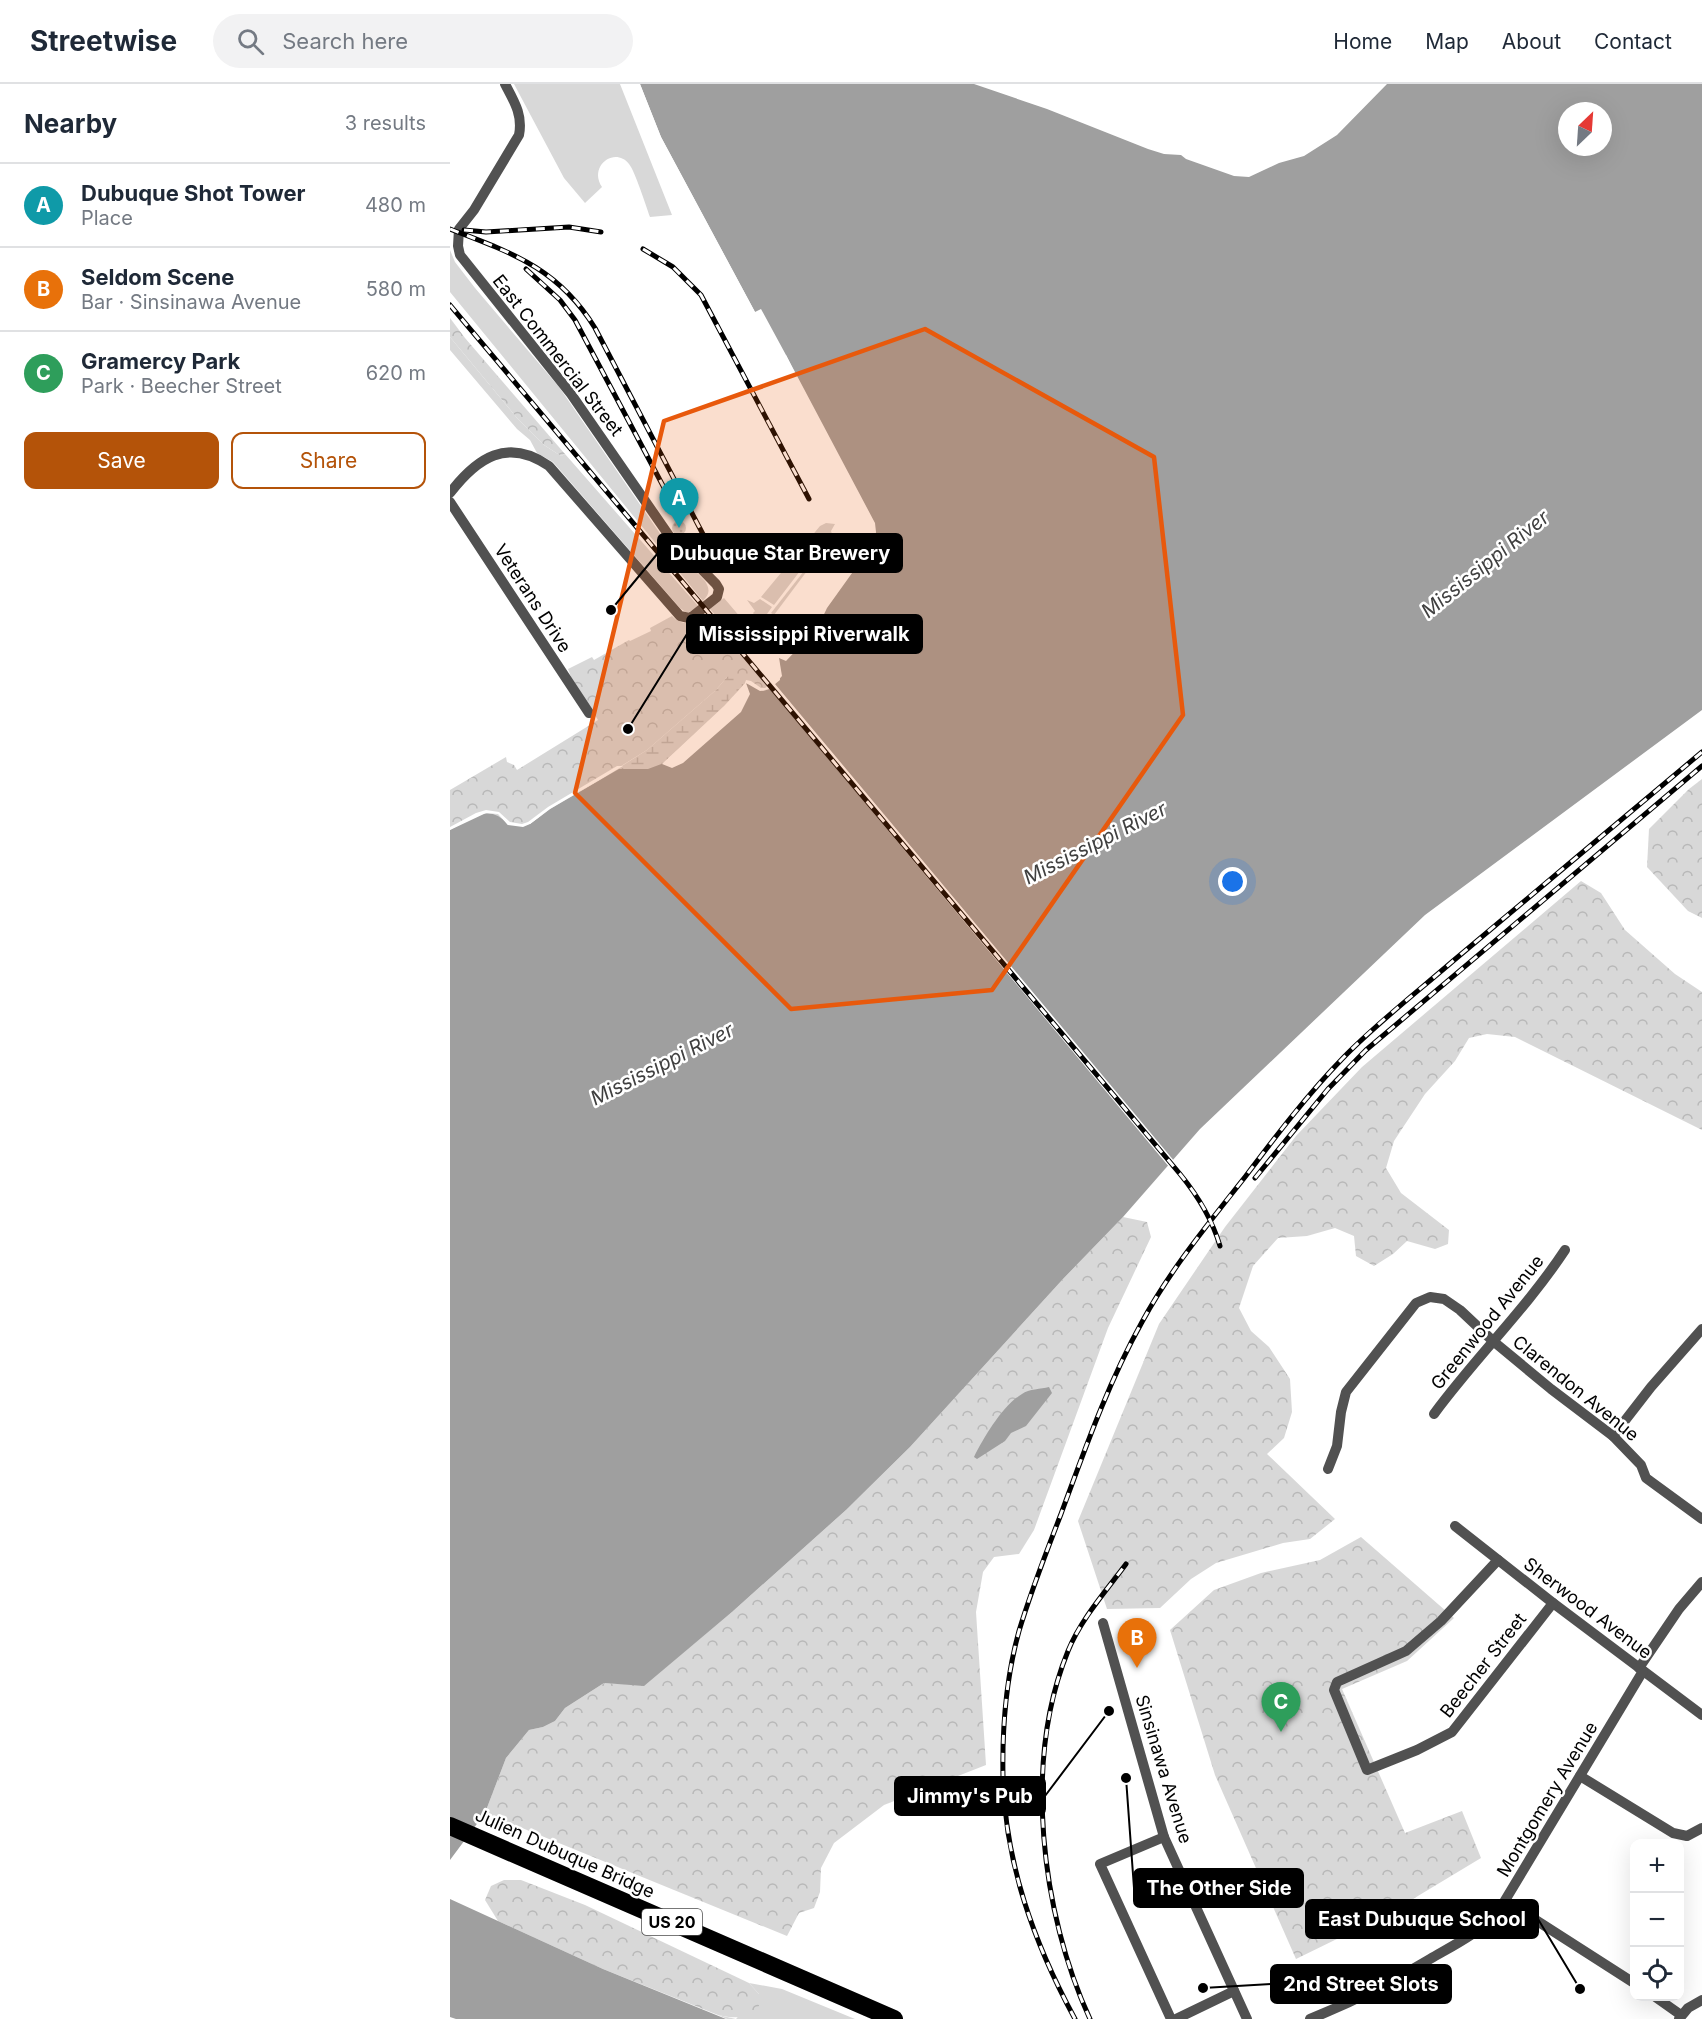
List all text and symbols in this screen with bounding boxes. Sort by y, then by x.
search box [213,14,633,68]
text: Streetwise [30,24,177,58]
icon: search [234,25,267,58]
text: Search here [282,28,408,54]
text: Home [1333,29,1392,54]
text: Map [1425,29,1469,54]
text: About [1502,29,1561,54]
text: Contact [1594,29,1672,54]
north arrow [1558,102,1612,156]
text: Nearby [24,108,117,139]
text: 3 results [345,111,426,135]
text: Dubuque Shot Tower [81,180,306,206]
text: A [36,193,51,217]
text: 480 m [365,193,426,217]
text: Place [81,206,133,230]
text: Seldom Scene [81,264,234,290]
street label: East Commercial Street [489,270,628,440]
text: B [37,277,50,301]
text: 580 m [366,277,426,301]
text: Bar · Sinsinawa Avenue [81,290,301,314]
text: Gramercy Park [81,348,240,374]
text: C [36,361,51,385]
text: 620 m [366,361,426,385]
text: Park · Beecher Street [81,374,282,398]
button: Save [24,432,219,489]
button: Share [231,432,426,489]
pin: A [660,478,698,528]
water label: Mississippi River [1416,505,1554,623]
callout: Dubuque Star Brewery [658,534,902,572]
street label: Veterans Drive [490,540,576,656]
text: Dubuque Star Brewery [670,541,890,565]
callout: Mississippi Riverwalk [687,615,922,653]
text: Mississippi Riverwalk [698,622,910,646]
water label: Mississippi River [1019,796,1171,889]
your location [1218,867,1247,896]
water label: Mississippi River [586,1017,738,1110]
street label: Greenwood Avenue [1426,1251,1548,1393]
street label: Clarendon Avenue [1509,1331,1643,1445]
street label: Sherwood Avenue [1520,1553,1656,1663]
street label: Beecher Street [1436,1608,1530,1721]
pin: B [1118,1618,1156,1668]
pin: C [1262,1682,1300,1732]
street label: Sinsinawa Avenue [1131,1692,1197,1846]
street label: Montgomery Avenue [1492,1718,1602,1880]
callout: Jimmy's Pub [895,1777,1045,1815]
text: Jimmy's Pub [907,1784,1033,1808]
street label: Julien Dubuque Bridge [472,1804,658,1902]
map controls [1630,1839,1684,2001]
button: + [1630,1839,1684,1893]
callout: The Other Side [1134,1869,1303,1907]
text: The Other Side [1146,1876,1292,1900]
button: − [1630,1893,1684,1947]
callout: East Dubuque School [1306,1900,1538,1938]
text: East Dubuque School [1318,1907,1526,1931]
road number: US 20 [642,1909,702,1935]
button: locate [1630,1947,1684,2001]
callout: 2nd Street Slots [1271,1965,1451,2003]
text: 2nd Street Slots [1283,1972,1439,1996]

